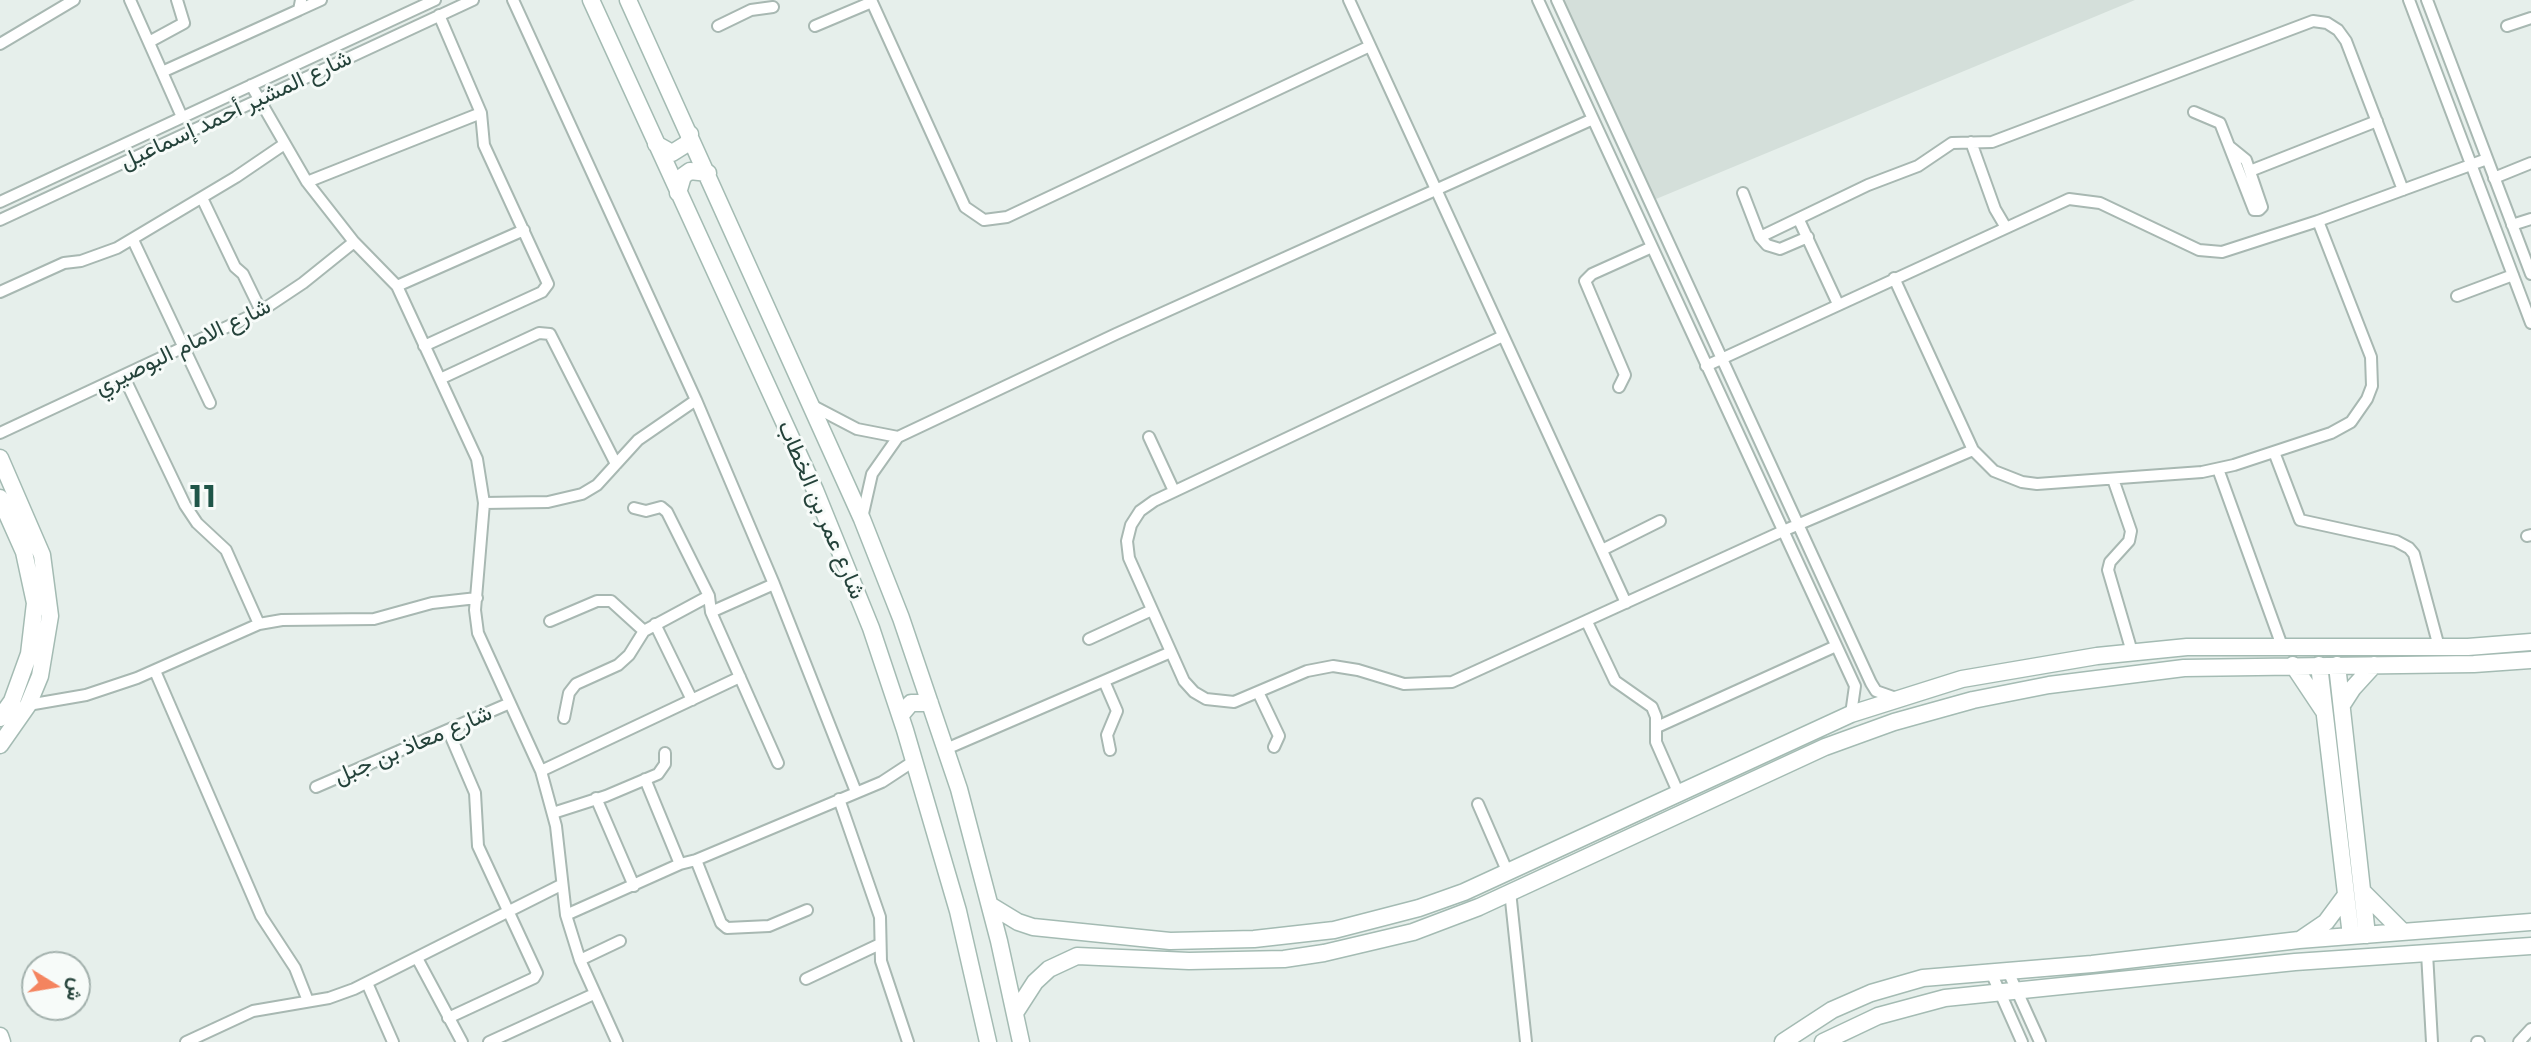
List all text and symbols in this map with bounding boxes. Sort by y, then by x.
street label: شارع المشير أحمد إسماعيل [116,44,356,176]
street label: شارع الامام البوصيري [91,292,275,402]
street label: شارع عمر بن الخطاب [771,417,871,603]
district label: 11 [190,480,218,516]
street label: شارع معاذ بن جبل [330,699,496,791]
north arrow [21,951,91,1021]
text: ش [62,976,89,1003]

